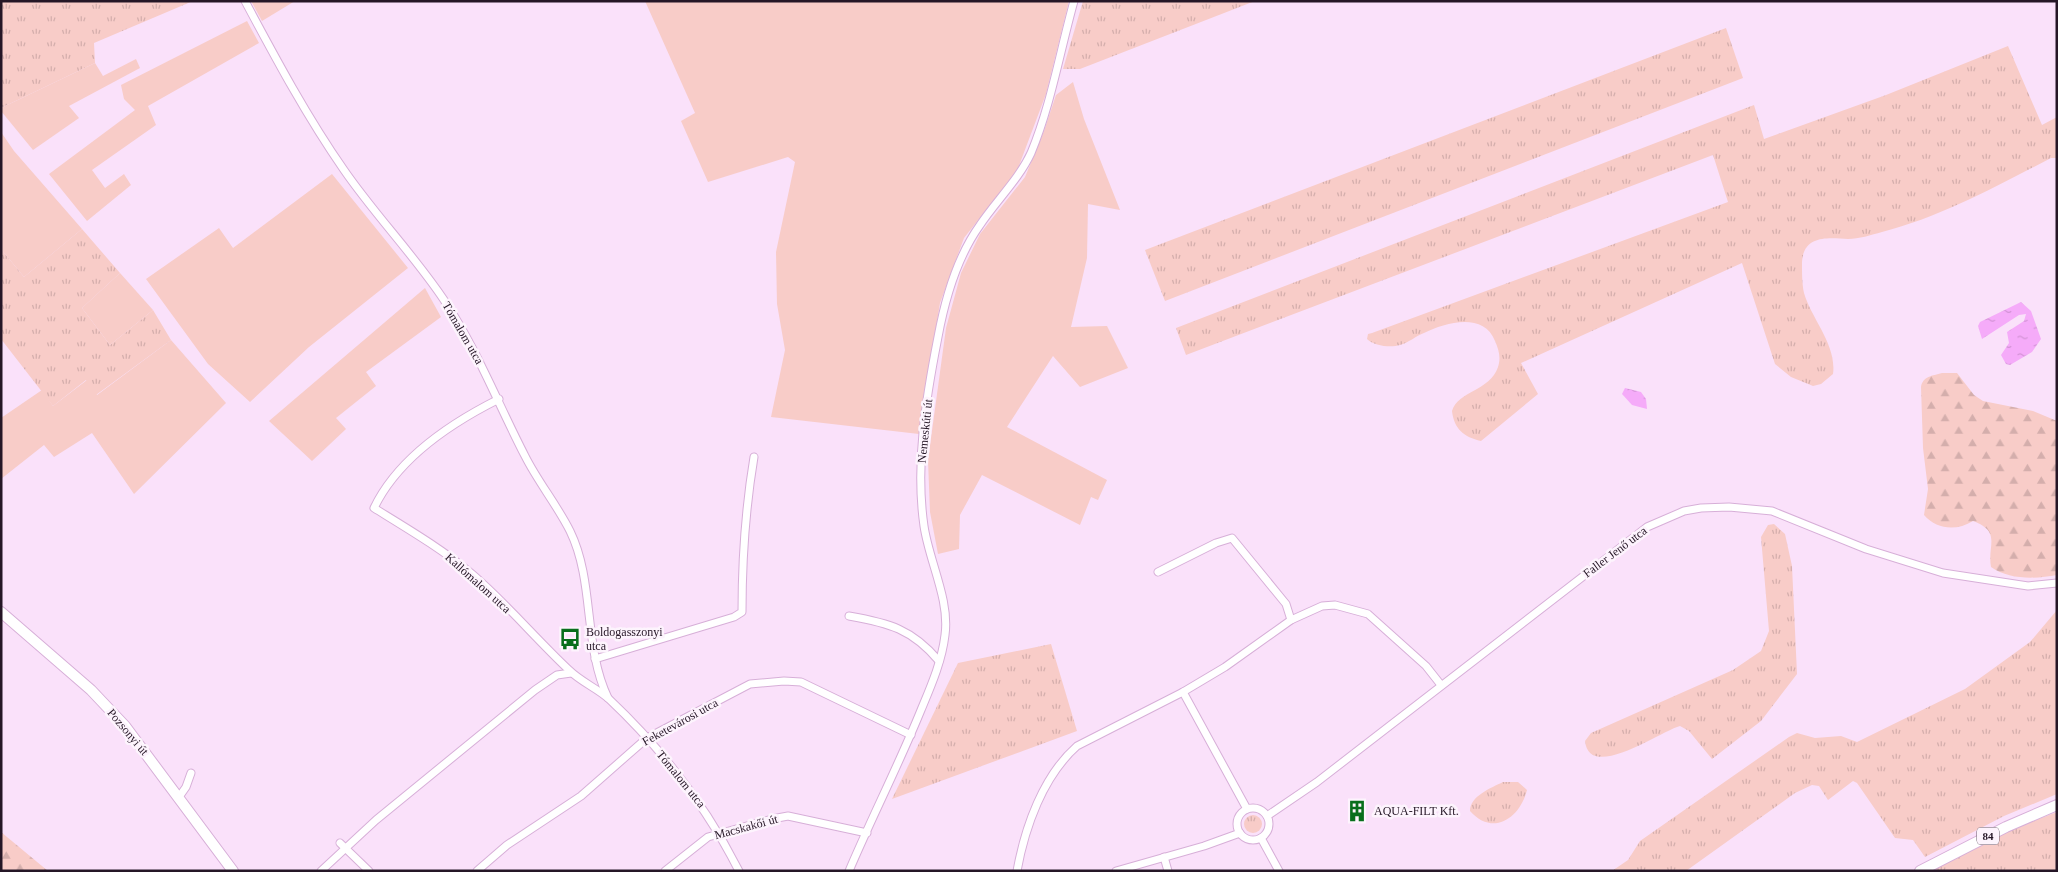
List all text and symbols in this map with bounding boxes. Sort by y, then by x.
street label: Tómalom utca [440,299,487,367]
street label: Nemeskúti út [915,398,935,464]
street label: Faller Jenő utca [1580,523,1650,580]
street label: Kallómalom utca [442,550,514,616]
place label: Boldogasszonyi utca [586,625,663,653]
bus stop icon: Boldogasszonyi utca [557,626,583,652]
street label: Feketevárosi utca [640,695,721,749]
street label: Pozsonyi út [105,706,152,759]
street label: Tómalom utca [654,748,709,811]
building icon: AQUA-FILT Kft. [1344,798,1370,824]
place label: AQUA-FILT Kft. [1374,804,1459,818]
street label: Macskakői út [713,812,780,842]
road number: 84 [1977,828,1999,844]

